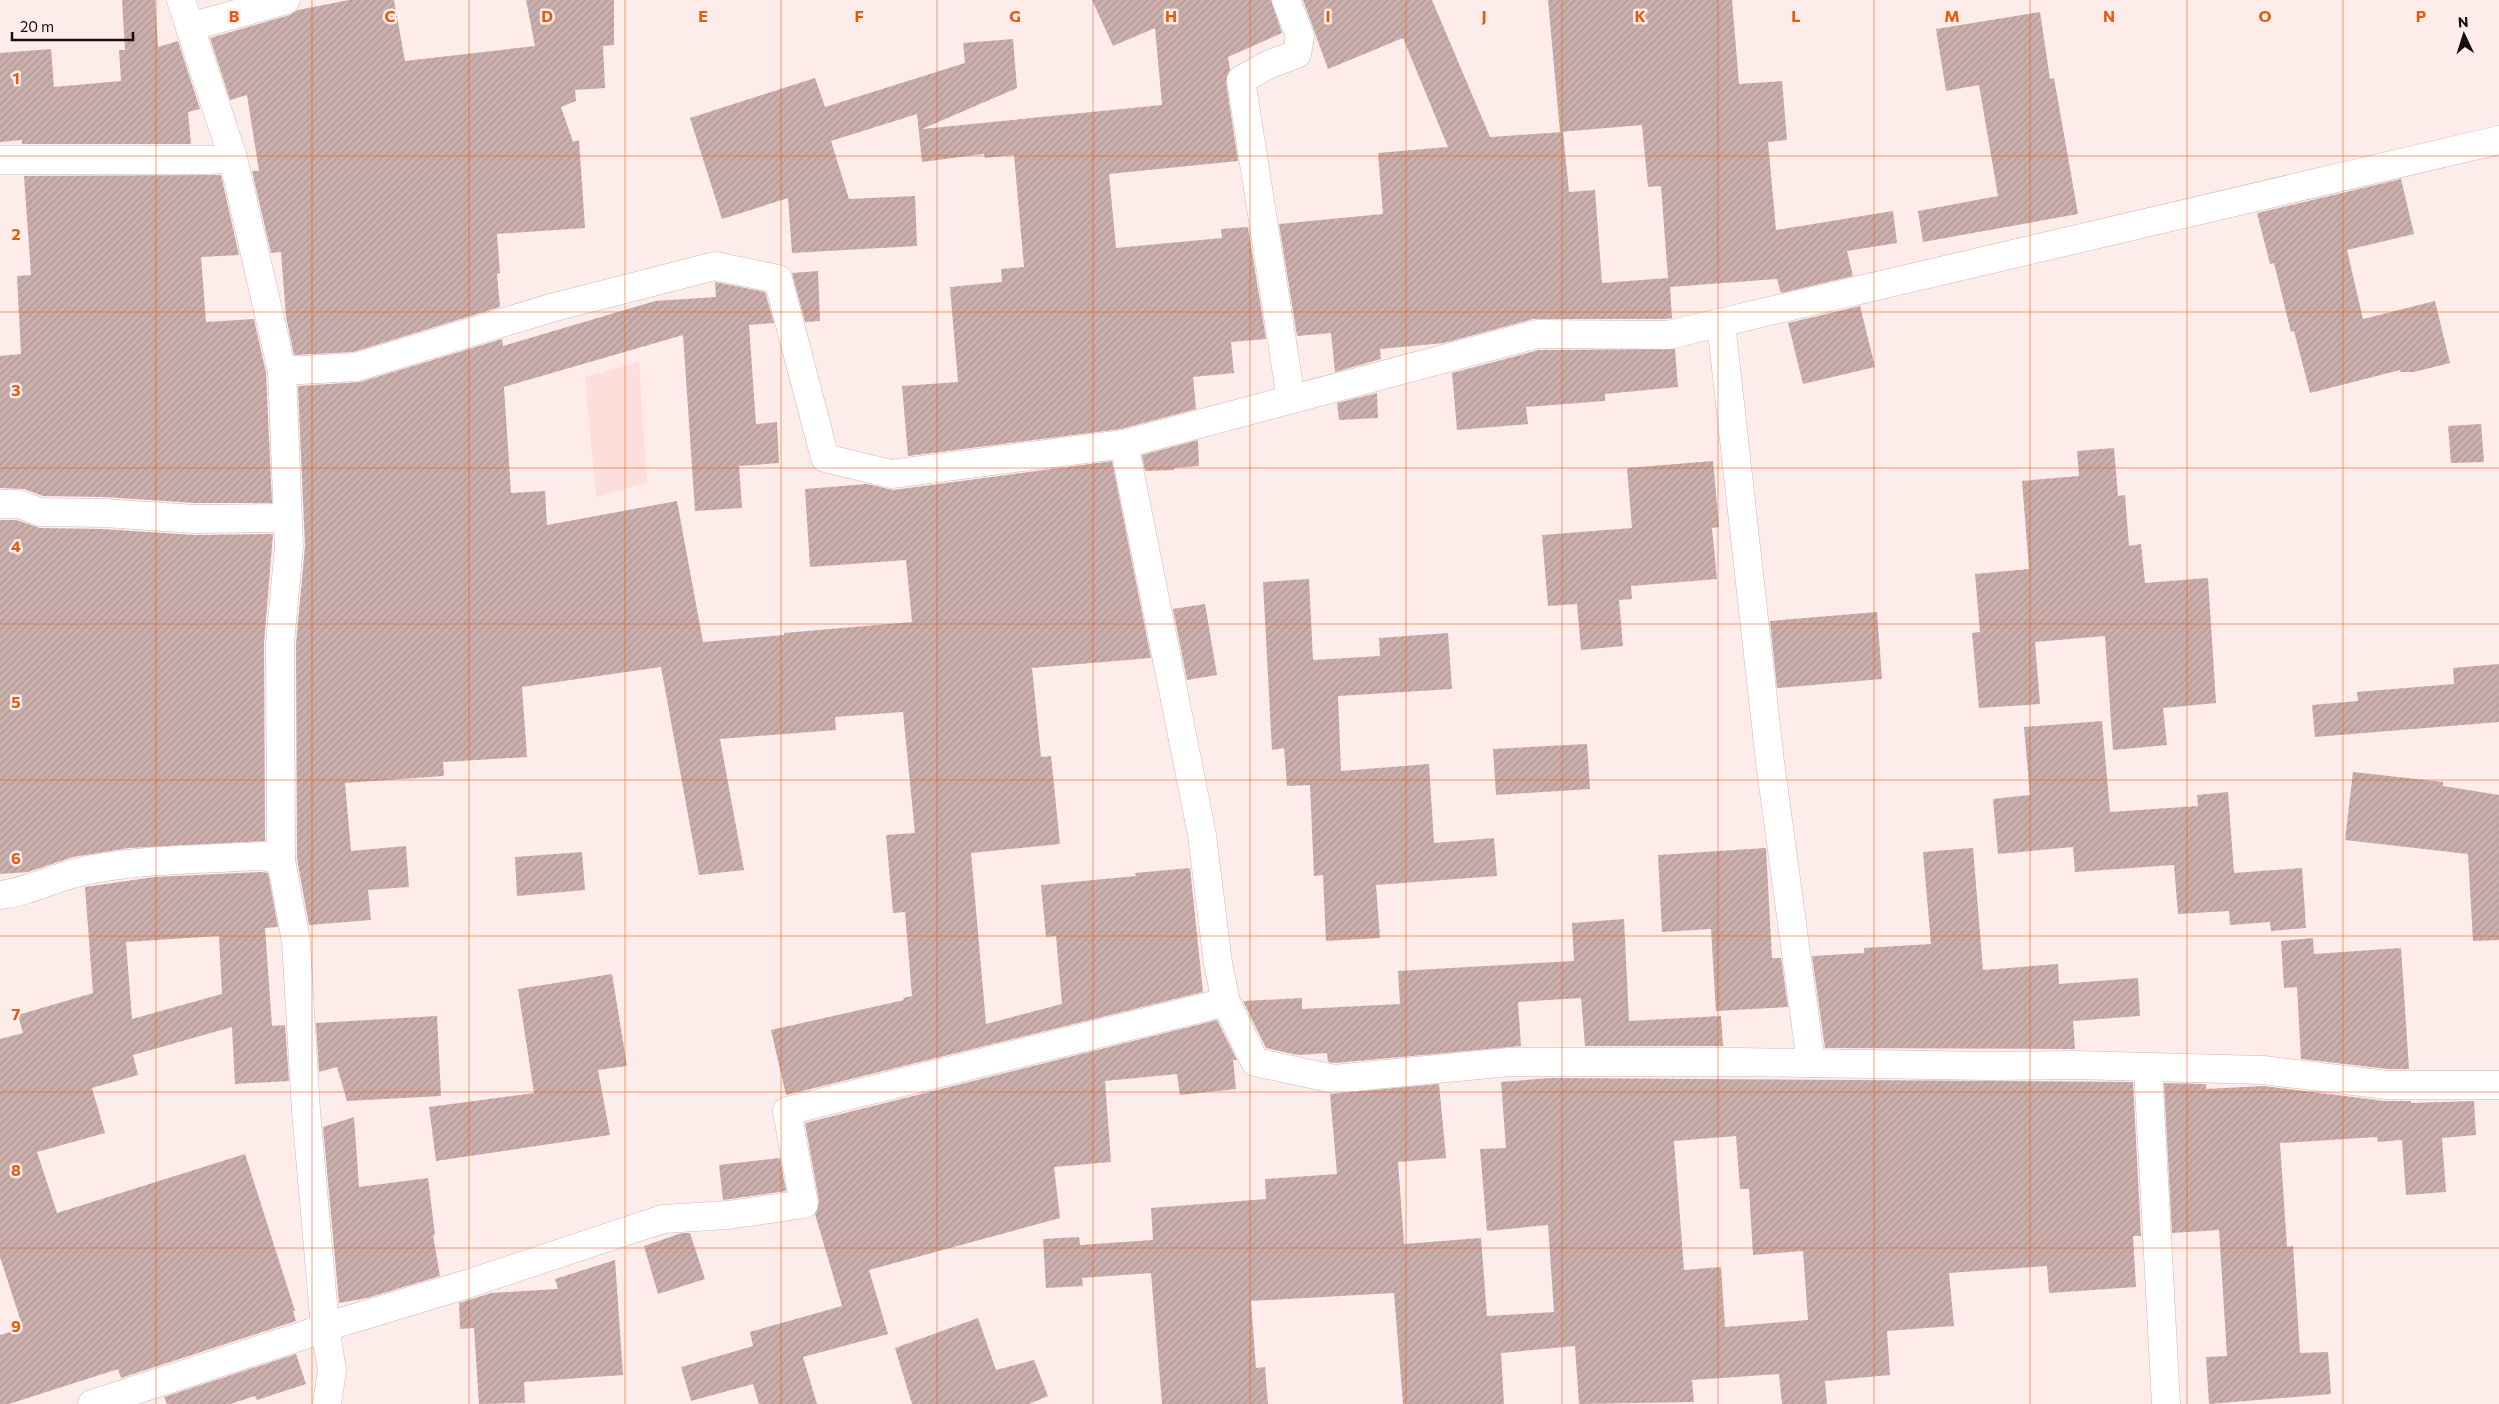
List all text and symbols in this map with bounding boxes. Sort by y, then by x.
text: B [229,6,240,25]
text: C [385,6,396,25]
text: D [541,6,553,25]
text: E [698,6,708,25]
text: F [854,6,864,25]
text: G [1009,6,1021,25]
text: H [1165,6,1177,25]
text: I [1325,6,1331,25]
text: J [1481,6,1487,25]
text: K [1634,6,1646,25]
text: L [1791,6,1801,25]
text: M [1944,6,1960,25]
text: N [2103,6,2115,25]
text: O [2258,6,2272,25]
text: P [2416,6,2426,25]
scale bar [12,10,134,42]
north arrow [2439,10,2489,60]
text: N [2457,13,2469,30]
text: 20 m [20,17,54,35]
text: 1 [12,68,20,87]
text: 2 [11,224,21,243]
text: 3 [11,380,21,399]
text: 4 [11,536,21,555]
text: 5 [11,692,21,711]
text: 6 [11,848,21,867]
text: 7 [12,1004,21,1023]
text: 8 [11,1160,21,1179]
text: 9 [11,1316,21,1335]

